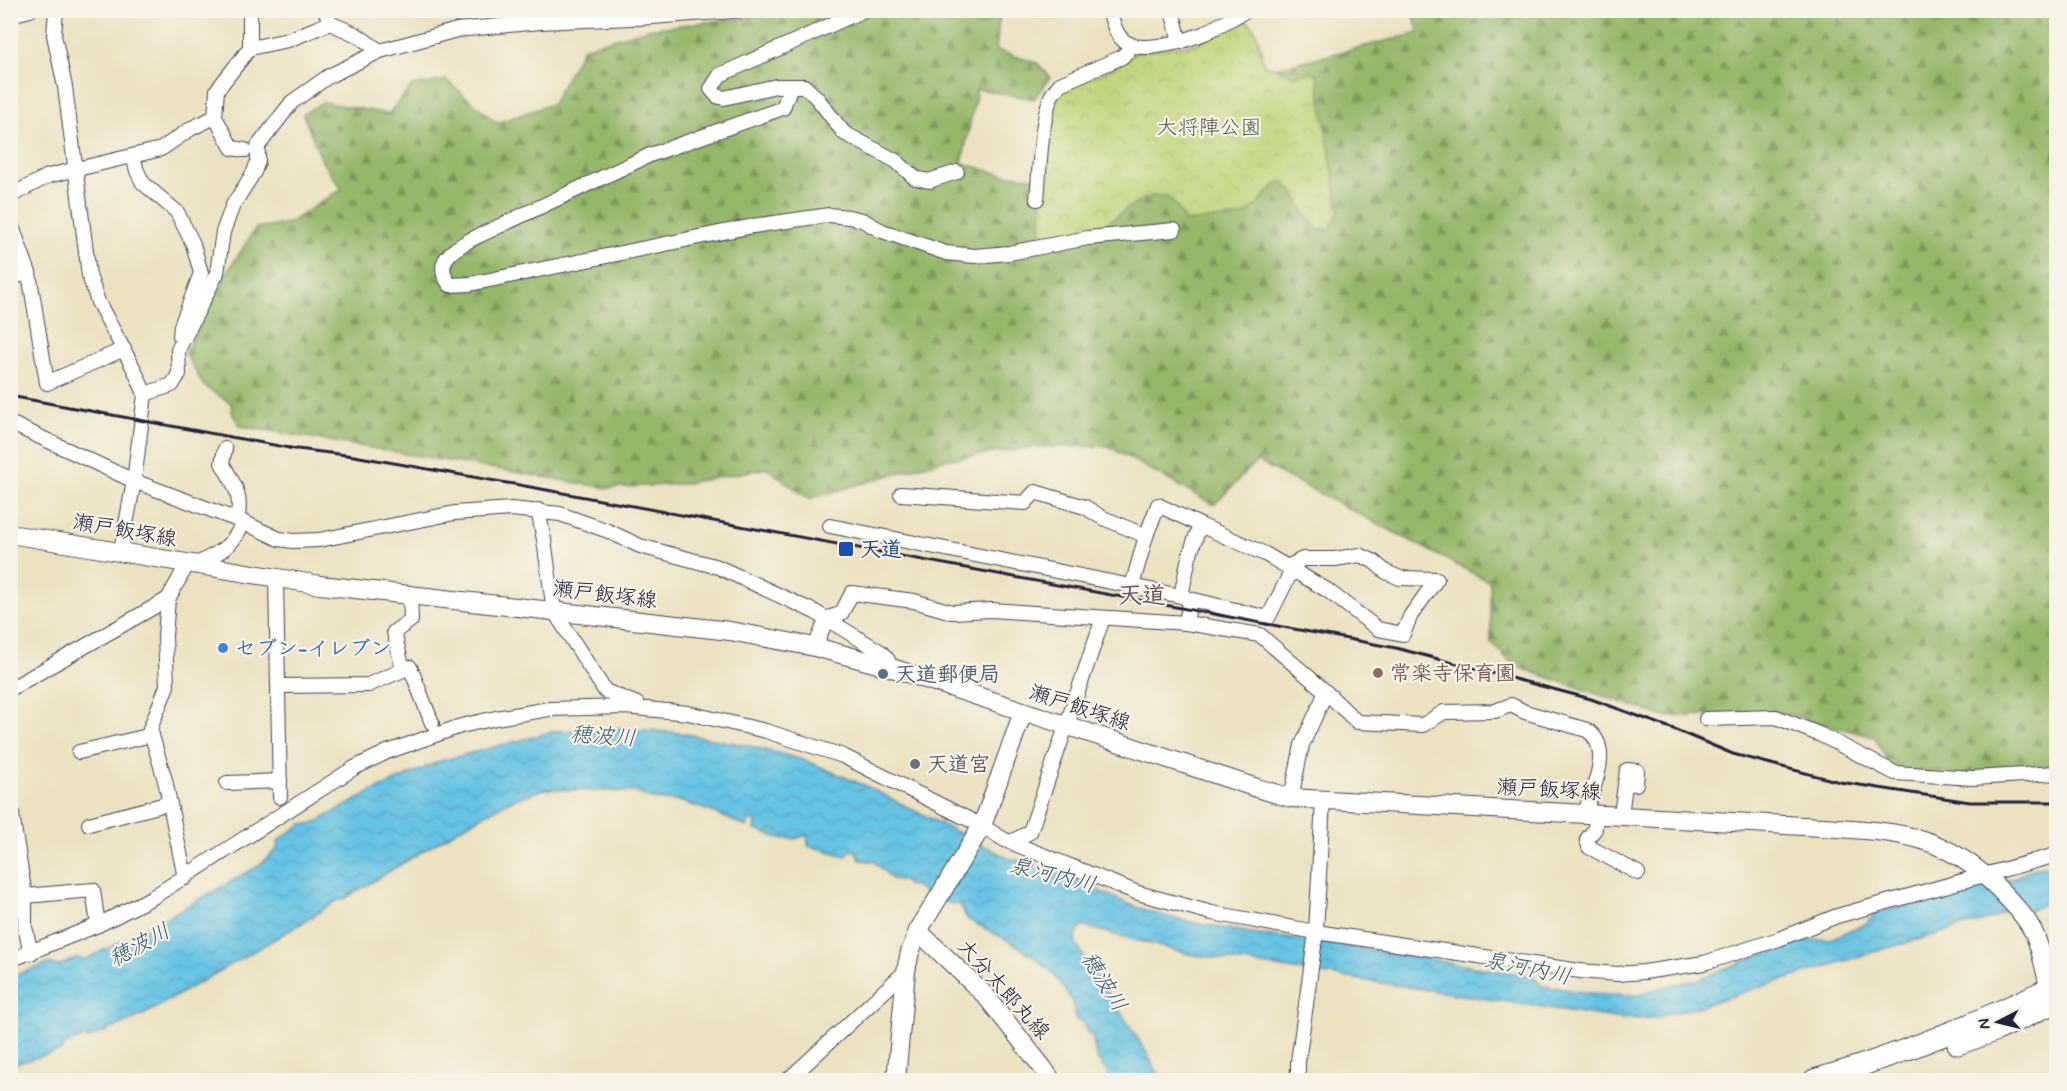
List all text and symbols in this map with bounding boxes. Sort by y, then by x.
park label: 大将陣公園 [1157,114,1262,142]
street label: 瀬戸飯塚線 [71,508,179,554]
place label: 天道 [860,536,902,564]
marker: 天道 [837,540,855,558]
street label: 瀬戸飯塚線 [551,575,659,615]
district label: 天道 [1118,581,1166,612]
place label: セブン-イレブン [235,635,391,663]
marker: セブン-イレブン [216,641,230,655]
place label: 常楽寺保育園 [1390,660,1516,688]
place label: 天道郵便局 [895,661,1000,689]
marker: 常楽寺保育園 [1371,666,1385,680]
marker: 天道郵便局 [876,667,890,681]
street label: 瀬戸飯塚線 [1025,678,1134,737]
water label: 穂波川 [569,721,637,753]
place label: 天道宮 [927,751,990,779]
marker: 天道宮 [908,757,922,771]
street label: 瀬戸飯塚線 [1496,773,1602,807]
water label: 泉河内川 [1006,852,1099,900]
water label: 穂波川 [104,918,176,974]
street label: 大分太郎丸線 [951,933,1056,1046]
water label: 泉河内川 [1482,946,1574,992]
water label: 穂波川 [1074,947,1133,1017]
north arrow [1968,992,2028,1052]
text: N [1974,1017,1996,1030]

